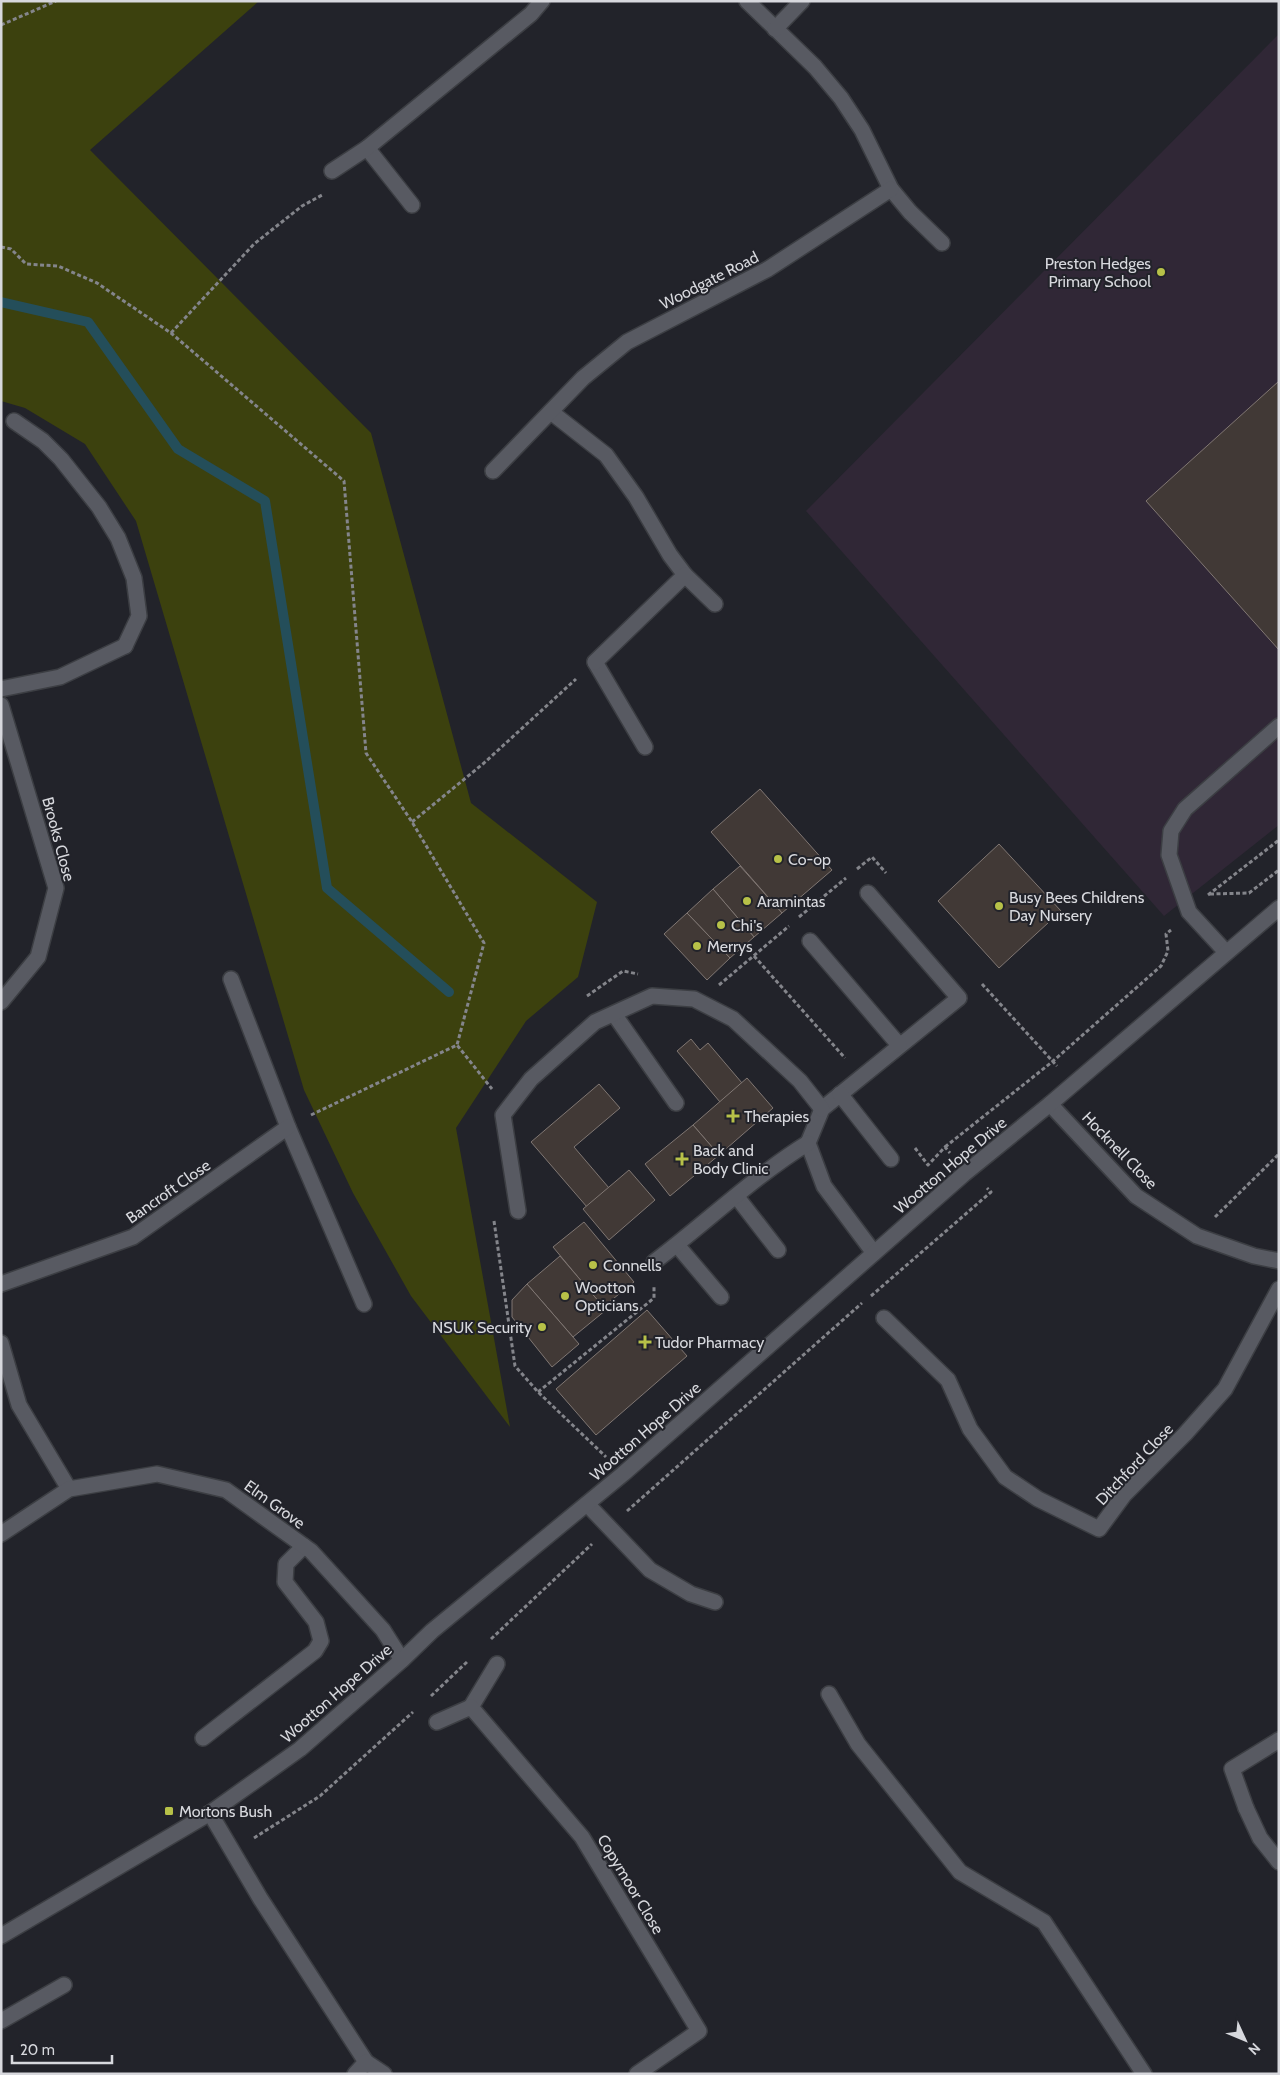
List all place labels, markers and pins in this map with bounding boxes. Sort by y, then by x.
place label: Preston Hedges Primary School [1045,254,1151,291]
marker: Preston Hedges Primary School [1155,266,1167,278]
place label: Co-op [788,850,831,869]
marker: Co-op [772,853,784,865]
place label: Busy Bees Childrens Day Nursery [1009,888,1145,925]
place label: Aramintas [757,892,826,911]
marker: Aramintas [741,895,753,907]
marker: Busy Bees Childrens Day Nursery [993,900,1005,912]
place label: Chi's [731,916,763,935]
marker: Chi's [715,919,727,931]
place label: Merrys [707,937,753,956]
marker: Merrys [691,940,703,952]
place label: Therapies [744,1107,809,1126]
marker: Therapies [726,1109,740,1123]
place label: Back and Body Clinic [693,1141,769,1178]
marker: Back and Body Clinic [675,1152,689,1166]
place label: Connells [603,1256,662,1275]
marker: Connells [587,1259,599,1271]
place label: Wootton Opticians [575,1278,639,1315]
marker: Wootton Opticians [559,1290,571,1302]
place label: NSUK Security [432,1318,532,1337]
marker: NSUK Security [536,1321,548,1333]
place label: Tudor Pharmacy [655,1333,764,1352]
marker: Tudor Pharmacy [639,1336,651,1348]
place label: Mortons Bush [179,1802,272,1821]
marker: Mortons Bush [163,1805,175,1817]

